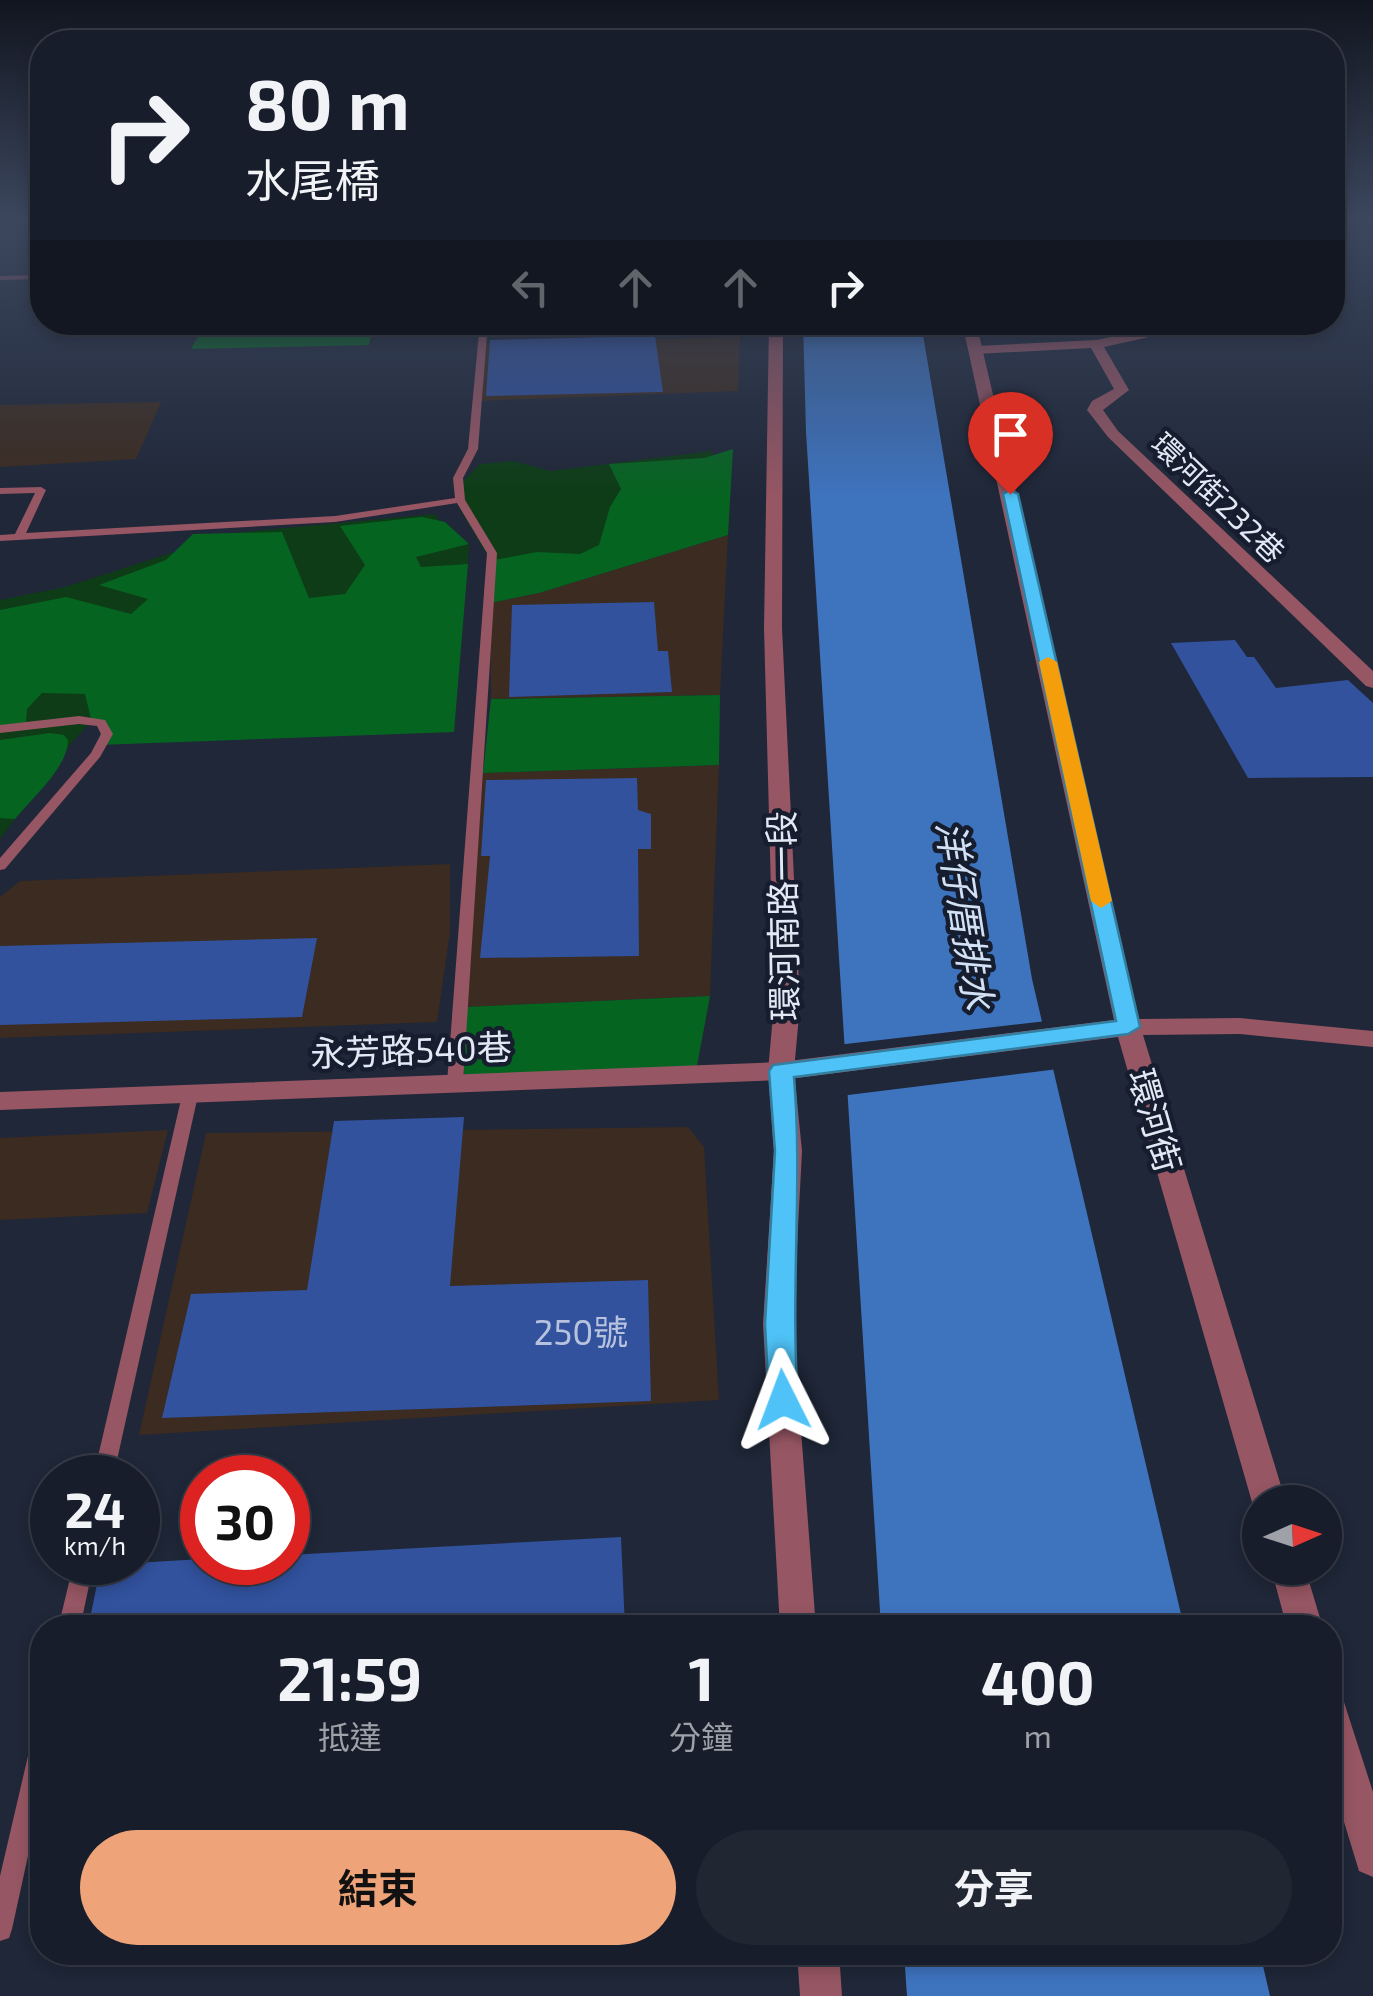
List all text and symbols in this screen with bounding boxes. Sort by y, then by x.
text: 80 m [245,60,410,144]
icon: right [80,70,210,200]
text: 水尾橋 [245,152,380,206]
icon: left [503,260,558,315]
icon: ahead [608,260,663,315]
icon: ahead [713,260,768,315]
icon: right [818,260,873,315]
pin [968,392,1053,495]
icon: arrive [983,407,1038,462]
street label: 環河街232巷 [1145,425,1293,569]
street label: 環河南路一段 [759,811,805,1021]
water label: 洋仔厝排水 [928,818,1004,1014]
street label: 永芳路540巷 [310,1024,512,1074]
street label: 環河街 [1121,1064,1191,1176]
house number: 250號 [534,1310,628,1352]
position arrow [731,1348,835,1452]
speed limit sign: 30 [180,1455,310,1585]
text: 24 [65,1478,125,1538]
north arrow [1242,1485,1342,1585]
map controls [1242,1485,1342,1585]
text: km/h [64,1530,126,1560]
text: 21:59 [277,1641,422,1713]
text: 1 [688,1641,714,1713]
text: 400 [981,1645,1095,1717]
text: m [1024,1716,1052,1754]
text: 抵達 [318,1717,382,1755]
text: 分鐘 [669,1717,733,1755]
button: 結束 [80,1830,676,1945]
button: 分享 [696,1830,1292,1945]

